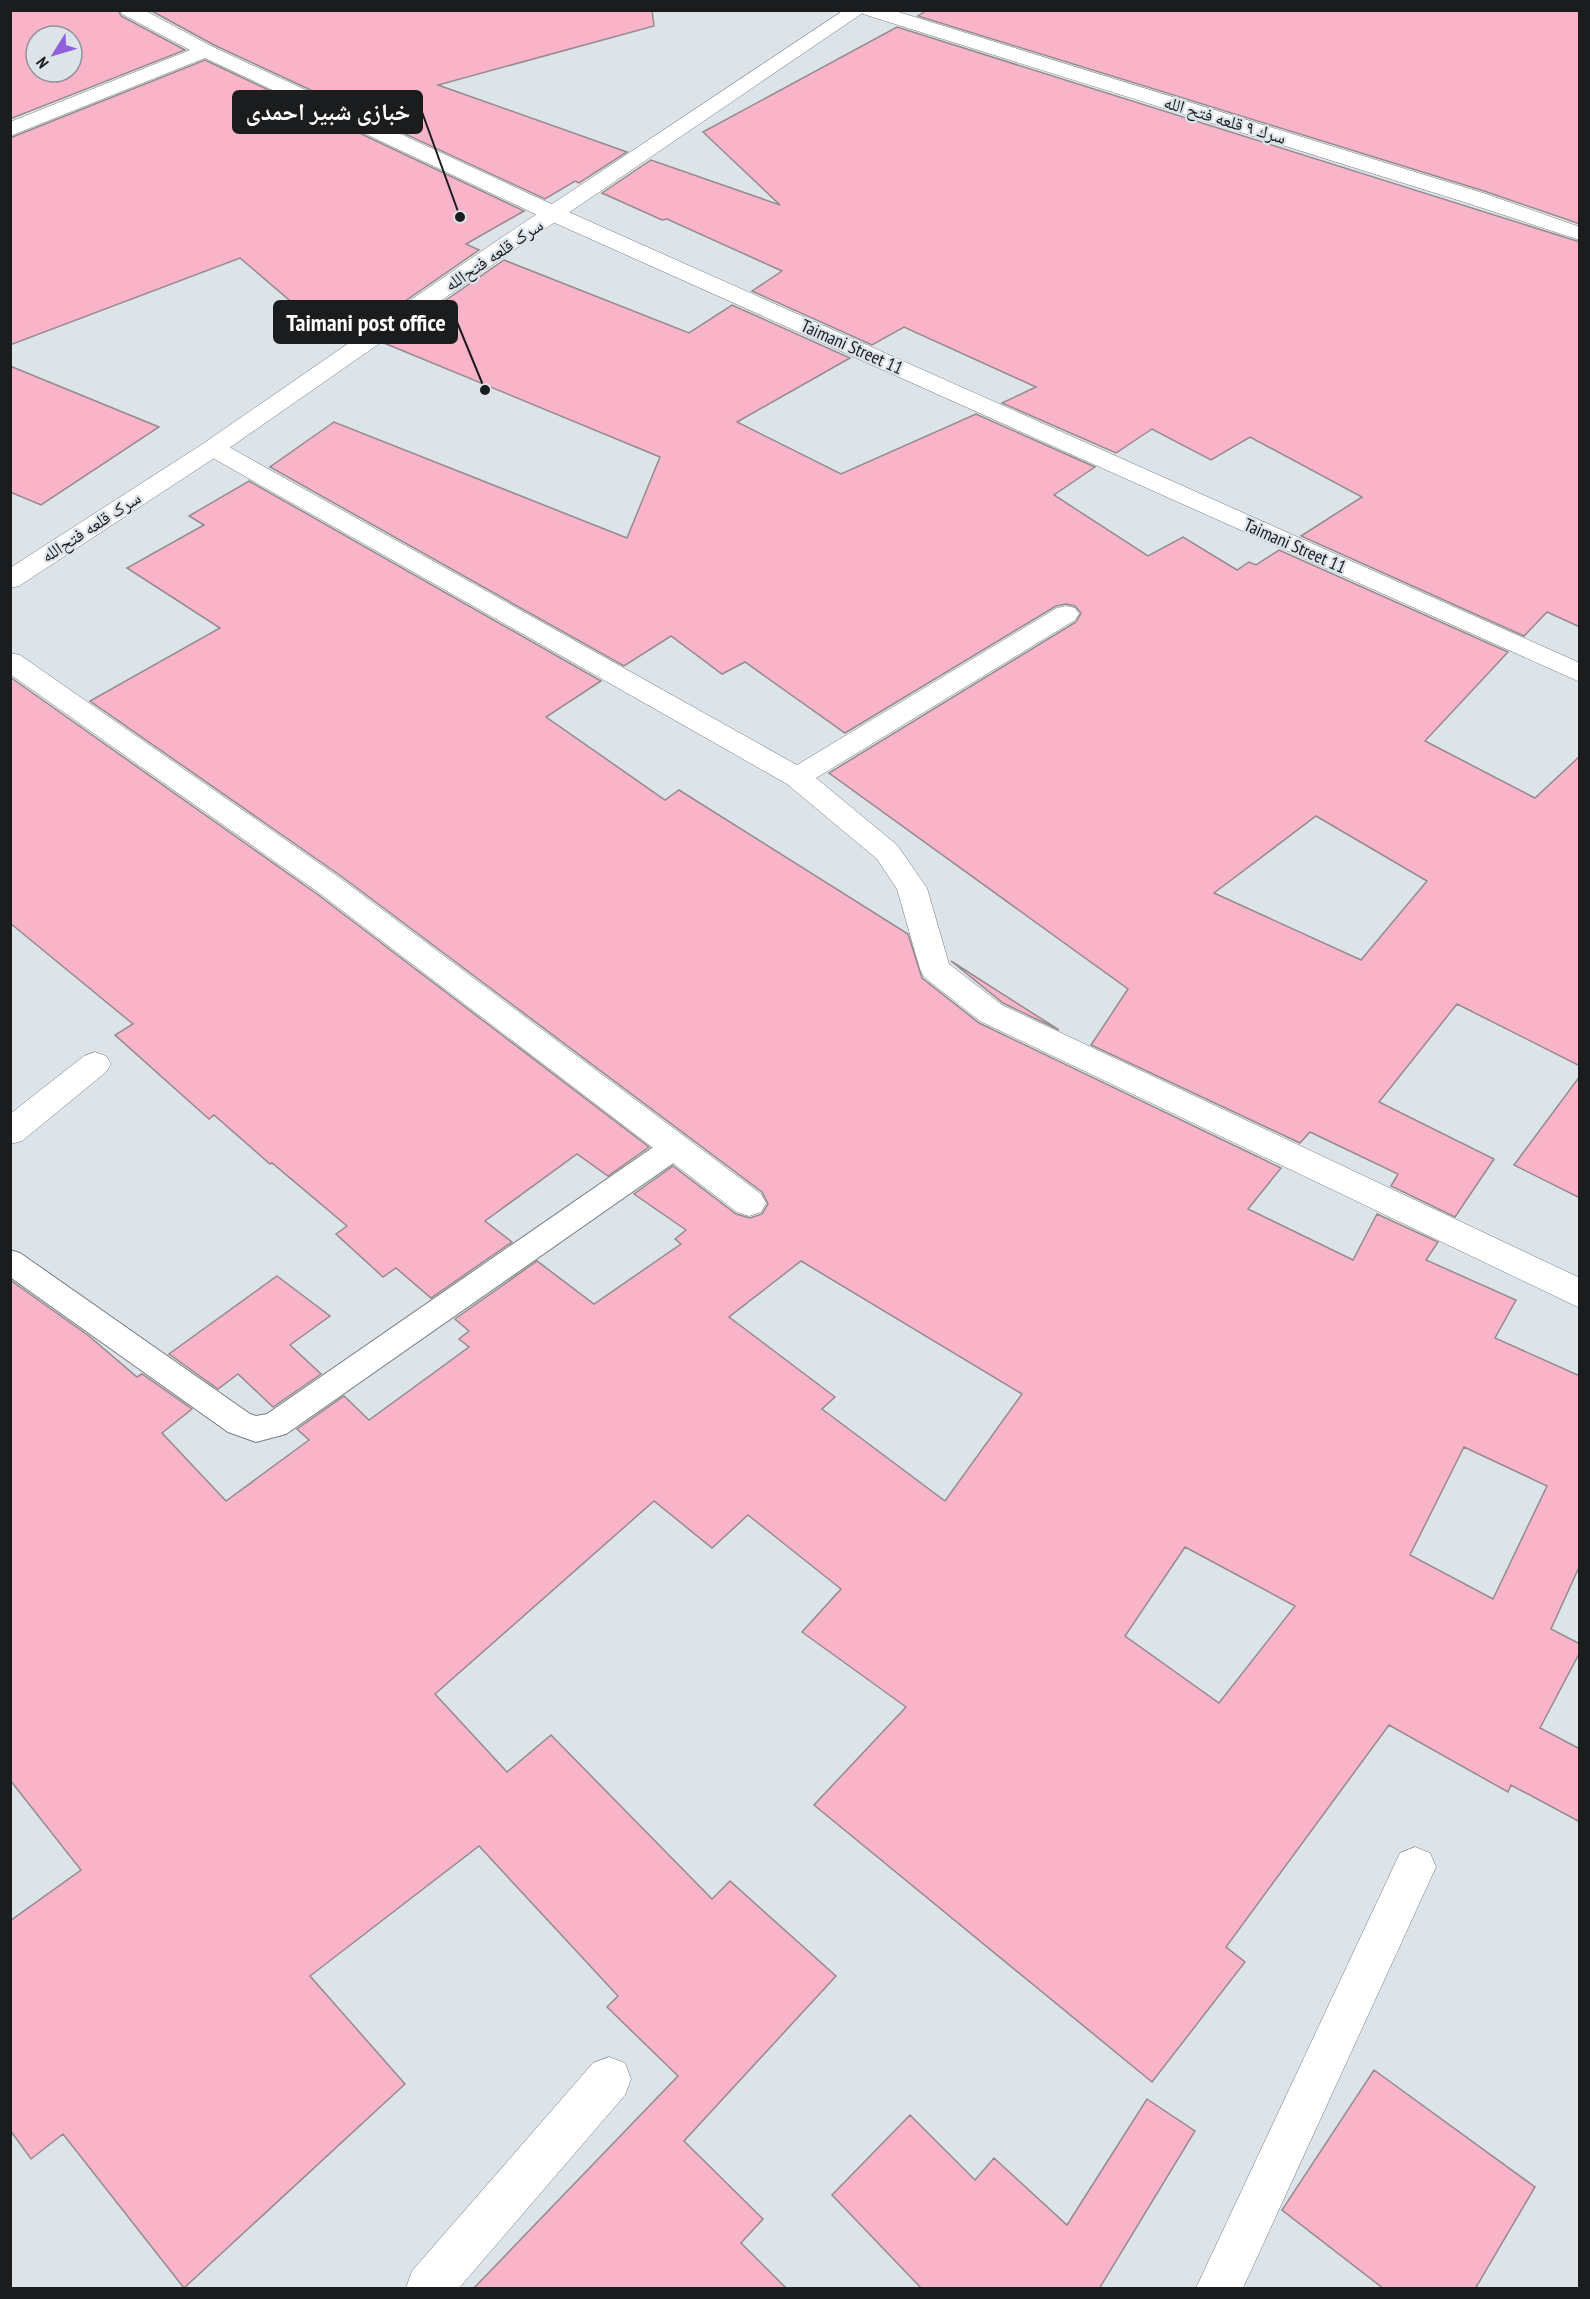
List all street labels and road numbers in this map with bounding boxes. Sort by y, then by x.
street label: سرك ٩ قلعه فتح الله [1161,90,1289,150]
street label: سرک قلعه فتح‌الله [440,213,548,297]
street label: Taimani Street 11 [798,314,907,379]
street label: سرک قلعه فتح‌الله [37,486,145,568]
street label: Taimani Street 11 [1241,513,1350,578]

